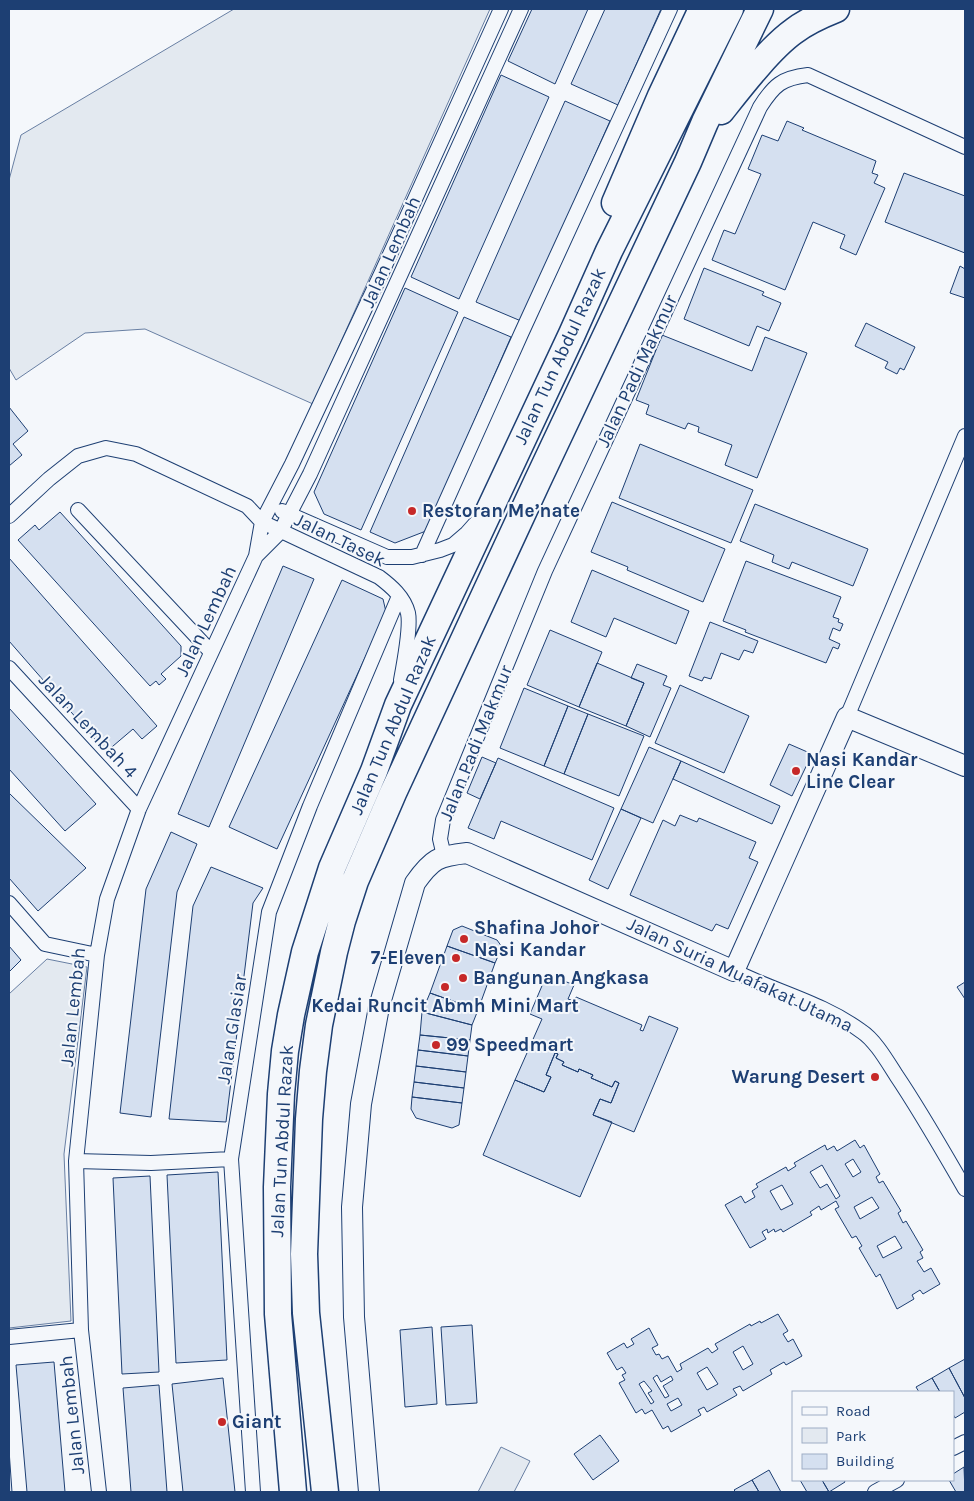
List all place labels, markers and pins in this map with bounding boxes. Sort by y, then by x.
place label: Restoran Me’nate [422,500,580,522]
marker: Restoran Me’nate [406,505,418,517]
place label: Nasi Kandar Line Clear [806,749,918,793]
marker: Nasi Kandar Line Clear [790,765,802,777]
place label: Shafina Johor Nasi Kandar [474,917,600,961]
marker: Shafina Johor Nasi Kandar [458,933,470,945]
place label: 7-Eleven [371,947,446,969]
marker: 7-Eleven [450,952,462,964]
place label: Bangunan Angkasa [473,967,649,989]
marker: Bangunan Angkasa [457,972,469,984]
marker: Kedai Runcit Abmh Mini Mart [439,981,451,993]
place label: Kedai Runcit Abmh Mini Mart [311,995,579,1017]
place label: 99 Speedmart [446,1034,574,1056]
marker: 99 Speedmart [430,1039,442,1051]
place label: Warung Desert [731,1066,865,1088]
marker: Warung Desert [869,1071,881,1083]
place label: Giant [232,1411,282,1433]
marker: Giant [216,1416,228,1428]

